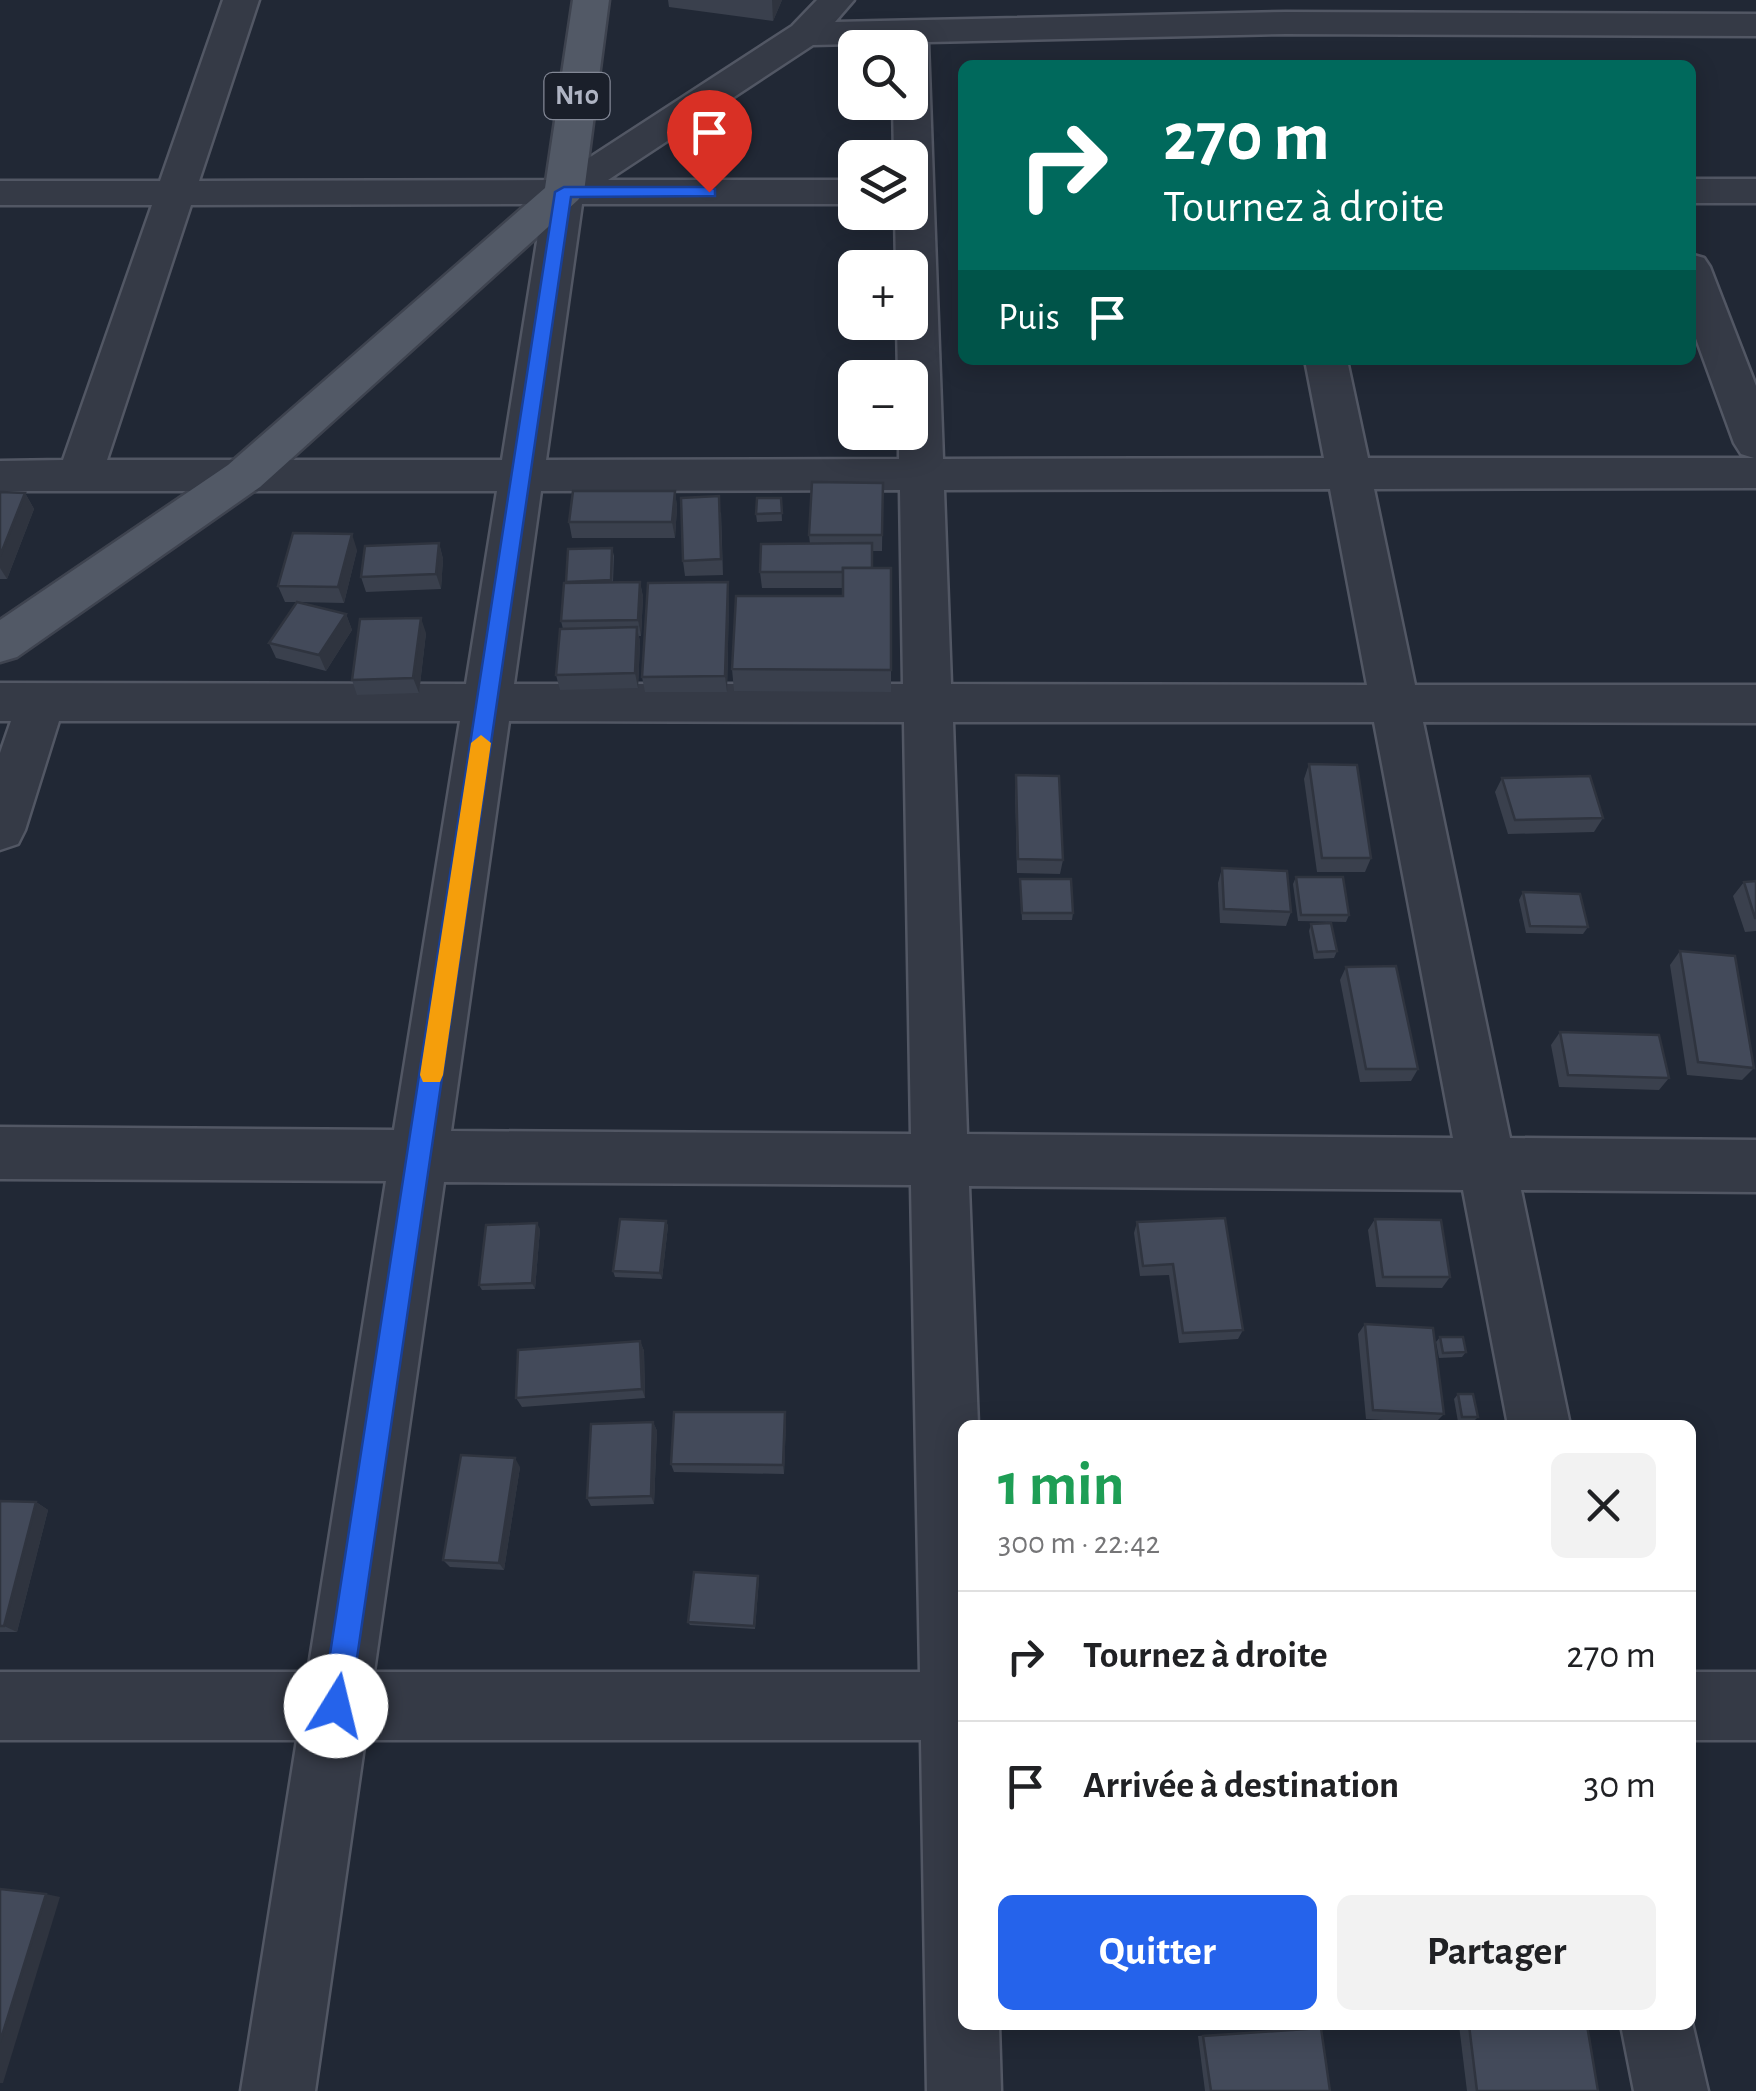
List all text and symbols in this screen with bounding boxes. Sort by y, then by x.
map controls [838,30,928,450]
button: search [838,30,928,120]
road number: N10 [544,73,610,119]
pin [667,90,752,193]
icon: right [998,100,1128,230]
text: 270 m [1163,103,1330,173]
icon: arrive [682,105,737,160]
button: layers [838,140,928,230]
text: Tournez à droite [1163,185,1445,230]
button: + [838,250,928,340]
icon: arrive [1080,290,1135,345]
text: Puis [998,299,1060,337]
button: − [838,360,928,450]
button: close [1551,1453,1656,1558]
text: 1 min [998,1456,1124,1516]
text: 300 m · 22:42 [998,1527,1160,1559]
icon: right [998,1629,1053,1684]
text: Tournez à droite [1083,1637,1328,1675]
text: 270 m [1566,1637,1656,1675]
position arrow [284,1654,388,1758]
icon: arrive [998,1759,1053,1814]
text: Arrivée à destination [1083,1767,1399,1805]
text: 30 m [1584,1767,1656,1805]
button: Quitter [998,1895,1317,2010]
button: Partager [1337,1895,1656,2010]

